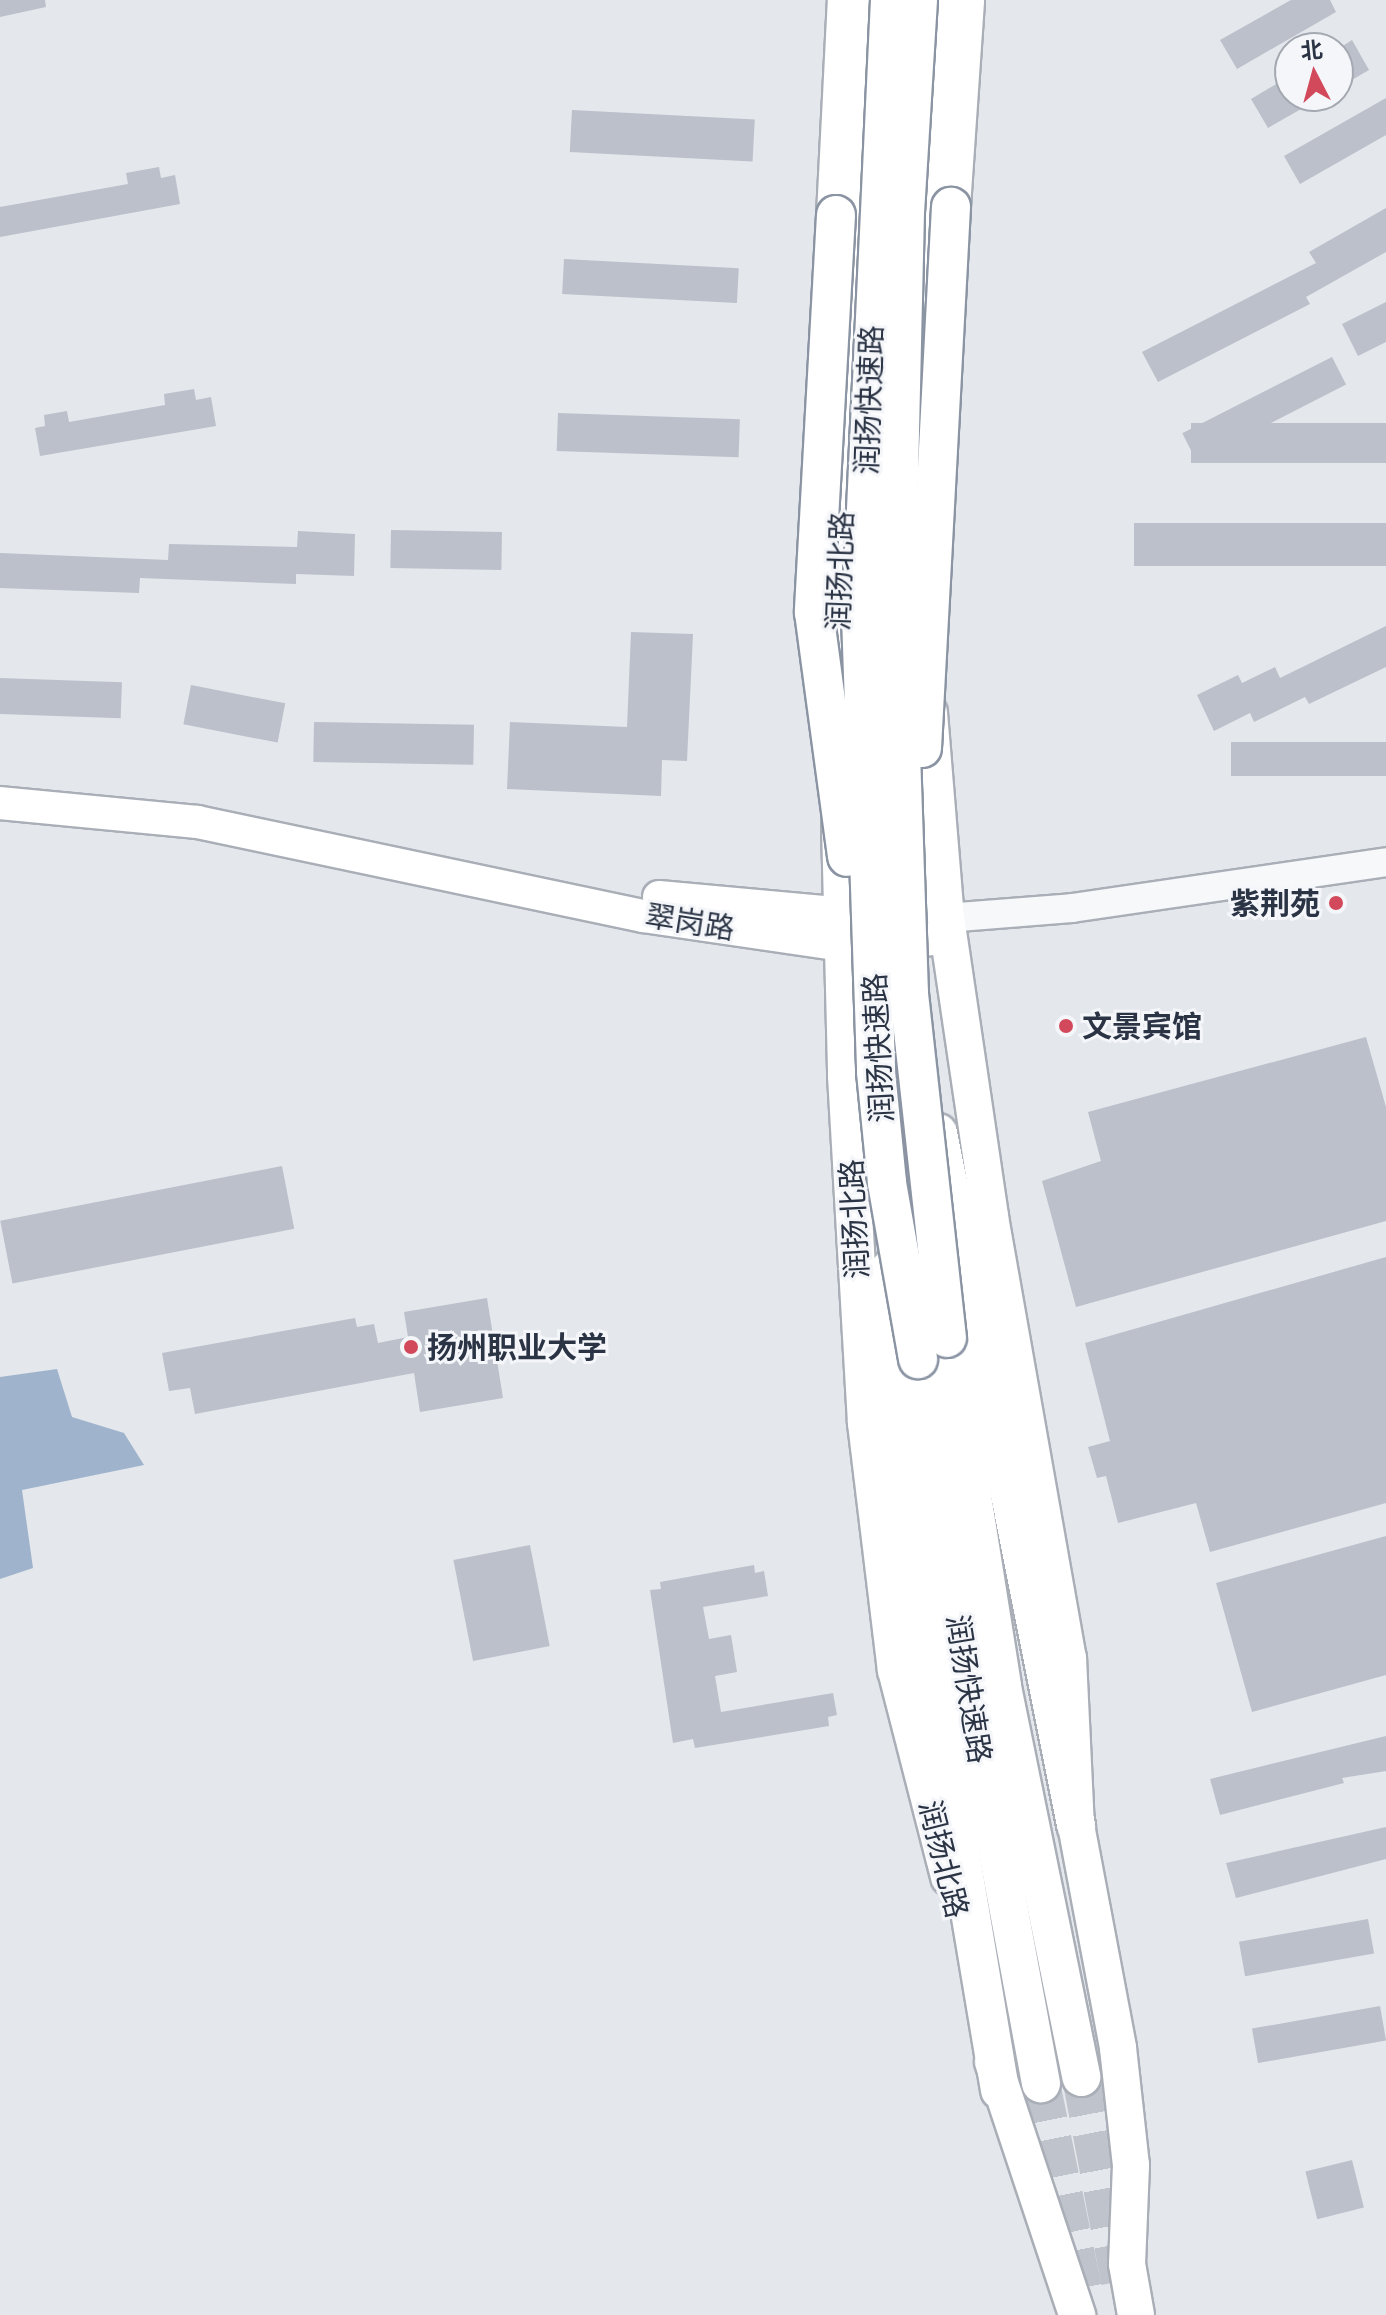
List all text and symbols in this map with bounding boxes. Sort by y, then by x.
north arrow [1274,32,1354,112]
text: 北 [1299,35,1324,65]
street label: 润扬快速路 [848,324,890,476]
street label: 润扬北路 [820,510,860,632]
place label: 紫荆苑 [1230,885,1320,921]
marker: 紫荆苑 [1327,894,1345,912]
street label: 翠岗路 [643,897,737,947]
street label: 润扬快速路 [856,972,900,1124]
place label: 文景宾馆 [1082,1008,1202,1044]
marker: 文景宾馆 [1057,1017,1075,1035]
street label: 润扬北路 [833,1158,875,1280]
place label: 扬州职业大学 [427,1329,607,1365]
marker: 扬州职业大学 [402,1338,420,1356]
street label: 润扬快速路 [939,1612,999,1766]
street label: 润扬北路 [912,1796,976,1922]

